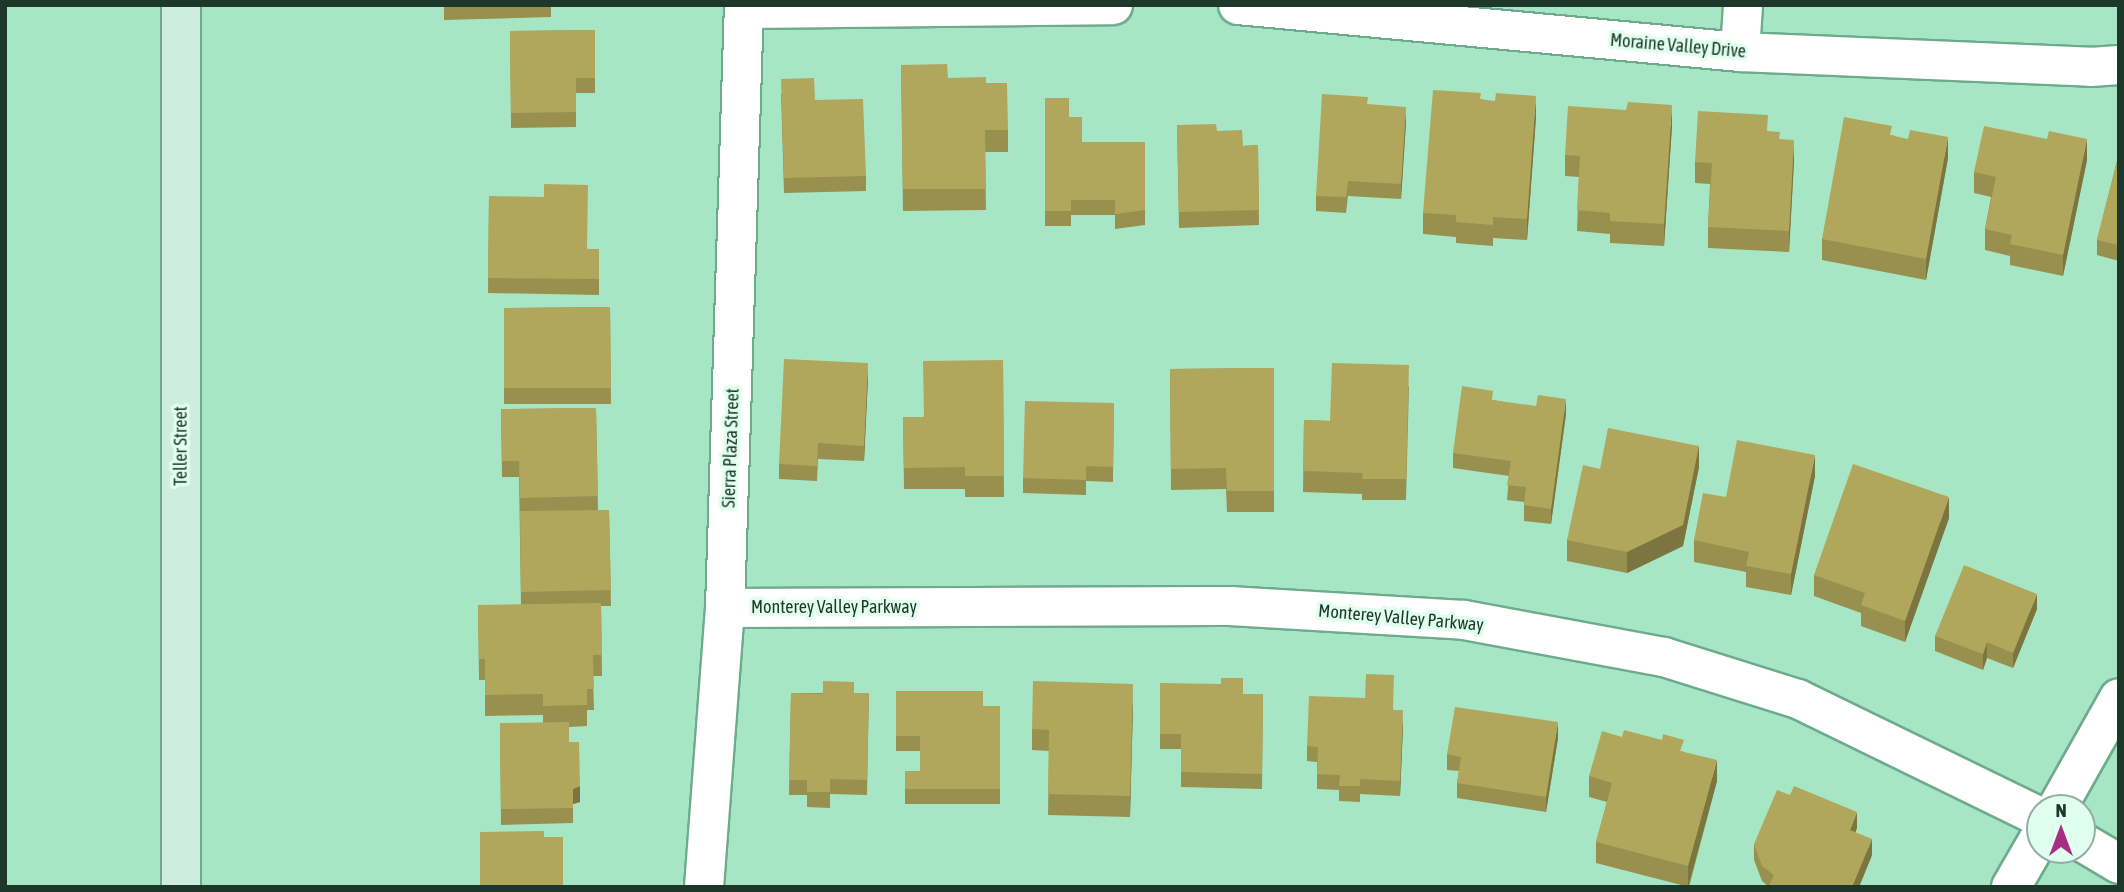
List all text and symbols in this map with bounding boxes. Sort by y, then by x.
street label: Moraine Valley Drive [1609,29,1747,63]
street label: Sierra Plaza Street [718,388,744,508]
street label: Teller Street [170,406,192,486]
street label: Monterey Valley Parkway [751,596,917,618]
street label: Monterey Valley Parkway [1317,600,1485,636]
north arrow [2026,794,2096,864]
text: N [2055,799,2067,821]

